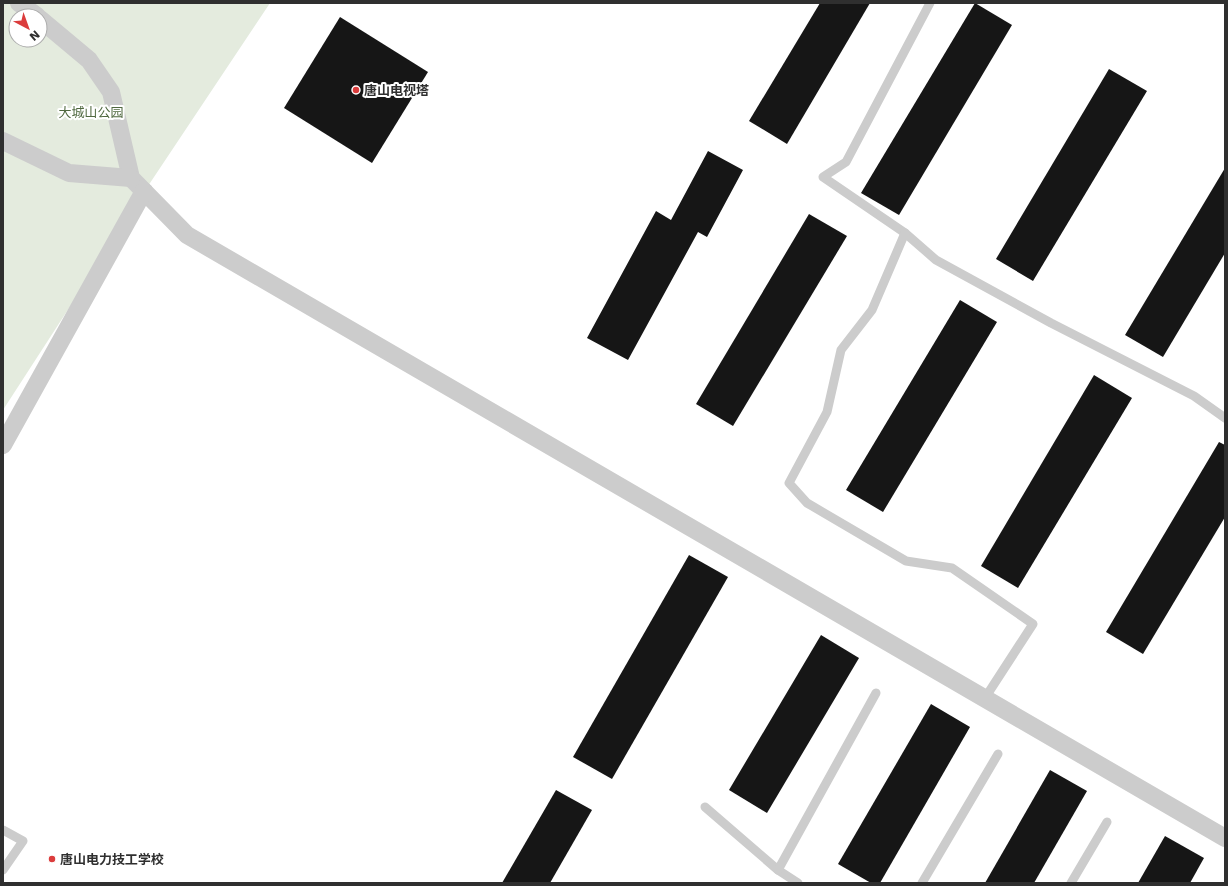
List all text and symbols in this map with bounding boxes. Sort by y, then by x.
north arrow [8,8,48,48]
text: N [26,27,42,43]
place label: 唐山电视塔 [364,83,429,98]
marker: 唐山电视塔 [351,85,361,95]
park label: 大城山公园 [58,105,124,120]
place label: 唐山电力技工学校 [60,852,164,867]
marker: 唐山电力技工学校 [47,854,57,864]

